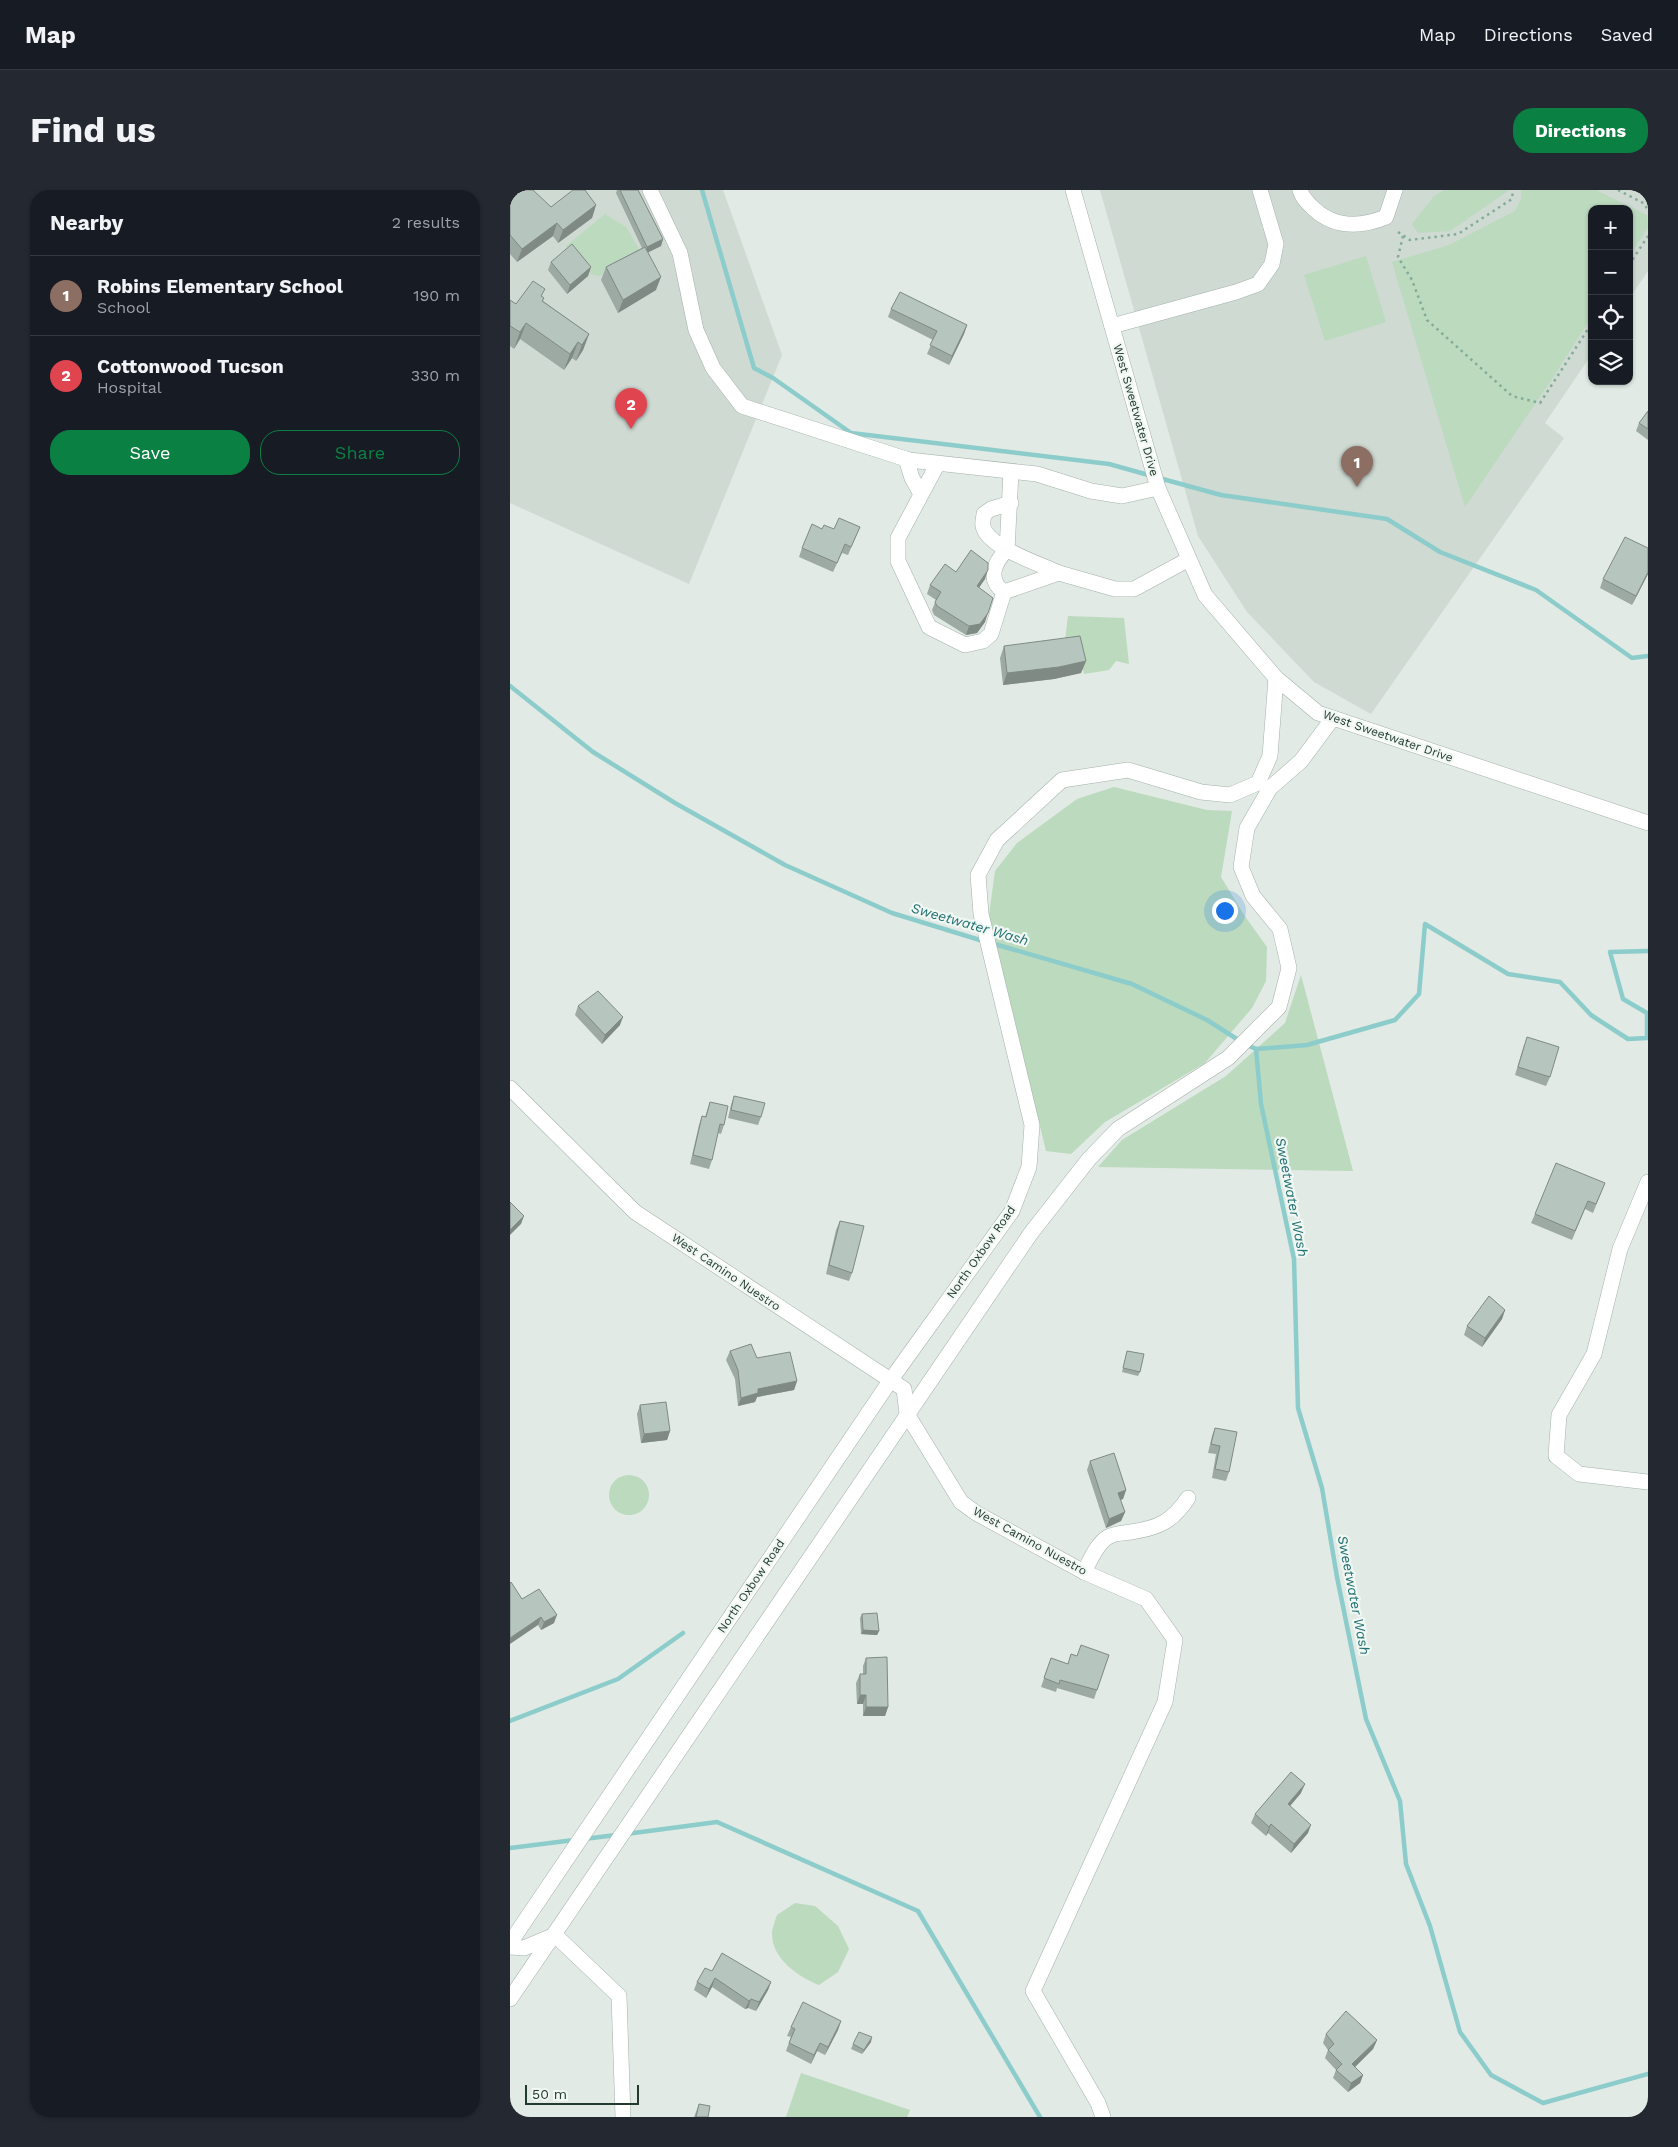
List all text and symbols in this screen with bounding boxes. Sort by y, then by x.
text: Map [25,21,76,49]
text: Map [1419,24,1456,45]
text: Directions [1484,24,1573,45]
text: Saved [1601,24,1653,45]
button: Directions [1513,108,1648,153]
text: Find us [30,109,156,151]
map controls [1588,205,1633,385]
button: + [1588,205,1633,250]
text: Nearby [50,210,123,235]
text: 2 results [392,213,460,232]
button: − [1588,250,1633,295]
text: Robins Elementary School [97,275,343,298]
text: 1 [63,286,69,305]
text: 190 m [413,286,460,305]
button: locate [1588,295,1633,340]
text: School [97,298,150,317]
button: layers [1588,340,1633,385]
street label: West Sweetwater Drive [1110,342,1162,478]
text: Cottonwood Tucson [97,355,284,378]
text: 2 [61,366,71,385]
text: 330 m [411,366,460,385]
text: Hospital [97,378,162,397]
pin: 2 [615,388,647,429]
button: Save [50,430,250,475]
button: Share [260,430,460,475]
pin: 1 [1341,446,1373,487]
street label: West Sweetwater Drive [1321,707,1455,765]
your location [1212,898,1238,924]
water label: Sweetwater Wash [909,900,1031,948]
water label: Sweetwater Wash [1273,1136,1311,1258]
street label: North Oxbow Road [944,1203,1018,1301]
street label: West Camino Nuestro [669,1230,783,1314]
street label: West Camino Nuestro [971,1504,1089,1578]
water label: Sweetwater Wash [1335,1534,1373,1656]
street label: North Oxbow Road [714,1537,788,1635]
scale bar [525,2082,639,2105]
text: 50 m [532,2086,567,2102]

